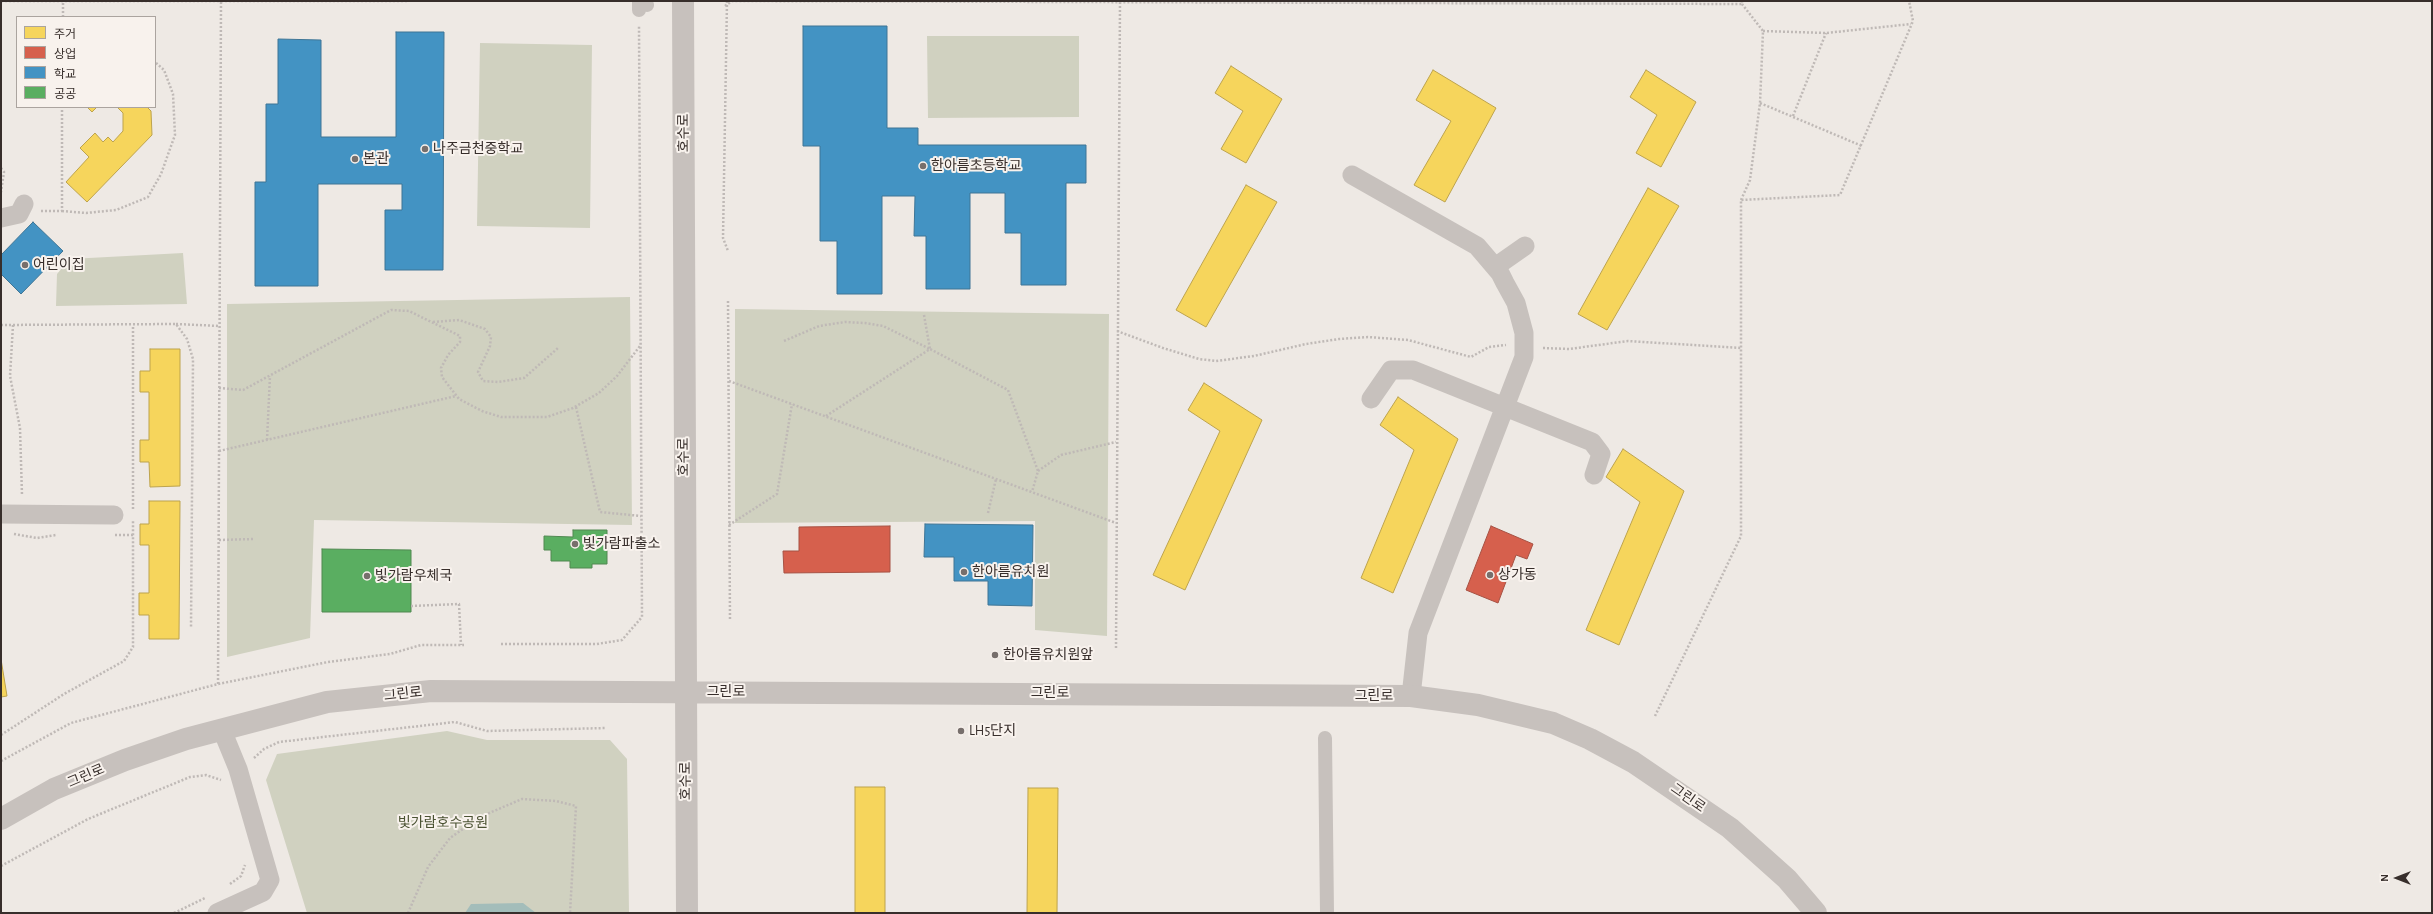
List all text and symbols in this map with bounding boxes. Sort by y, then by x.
legend [16,16,156,108]
text: 주거 [54,28,76,40]
text: 상업 [54,48,76,60]
text: 학교 [54,68,76,80]
text: 공공 [54,88,76,100]
street label: 호수로 [676,114,692,152]
place label: 나주금천중학교 [433,141,523,157]
marker: 나주금천중학교 [420,144,430,154]
place label: 본관 [363,151,389,167]
marker: 본관 [350,154,360,164]
place label: 한아름초등학교 [931,158,1021,174]
marker: 한아름초등학교 [918,161,928,171]
place label: 어린이집 [33,257,85,273]
marker: 어린이집 [20,260,30,270]
street label: 호수로 [676,438,692,476]
place label: 빛가람파출소 [583,536,660,552]
marker: 빛가람파출소 [570,539,580,549]
place label: 한아름유치원 [972,564,1049,580]
marker: 한아름유치원 [959,567,969,577]
place label: 상가동 [1498,567,1537,583]
place label: 빛가람우체국 [375,568,452,584]
marker: 상가동 [1485,570,1495,580]
marker: 빛가람우체국 [362,571,372,581]
place label: 한아름유치원앞 [1003,647,1093,663]
marker: 한아름유치원앞 [990,650,1000,660]
street label: 그린로 [383,684,423,704]
street label: 그린로 [707,684,745,700]
street label: 그린로 [1031,685,1069,701]
street label: 그린로 [1355,688,1393,704]
place label: LH5단지 [969,723,1016,739]
marker: LH5단지 [956,726,966,736]
street label: 그린로 [65,761,107,791]
street label: 호수로 [678,762,694,800]
street label: 그린로 [1667,780,1709,816]
park label: 빛가람호수공원 [398,815,488,831]
north arrow [2377,858,2417,898]
text: N [2379,874,2390,882]

